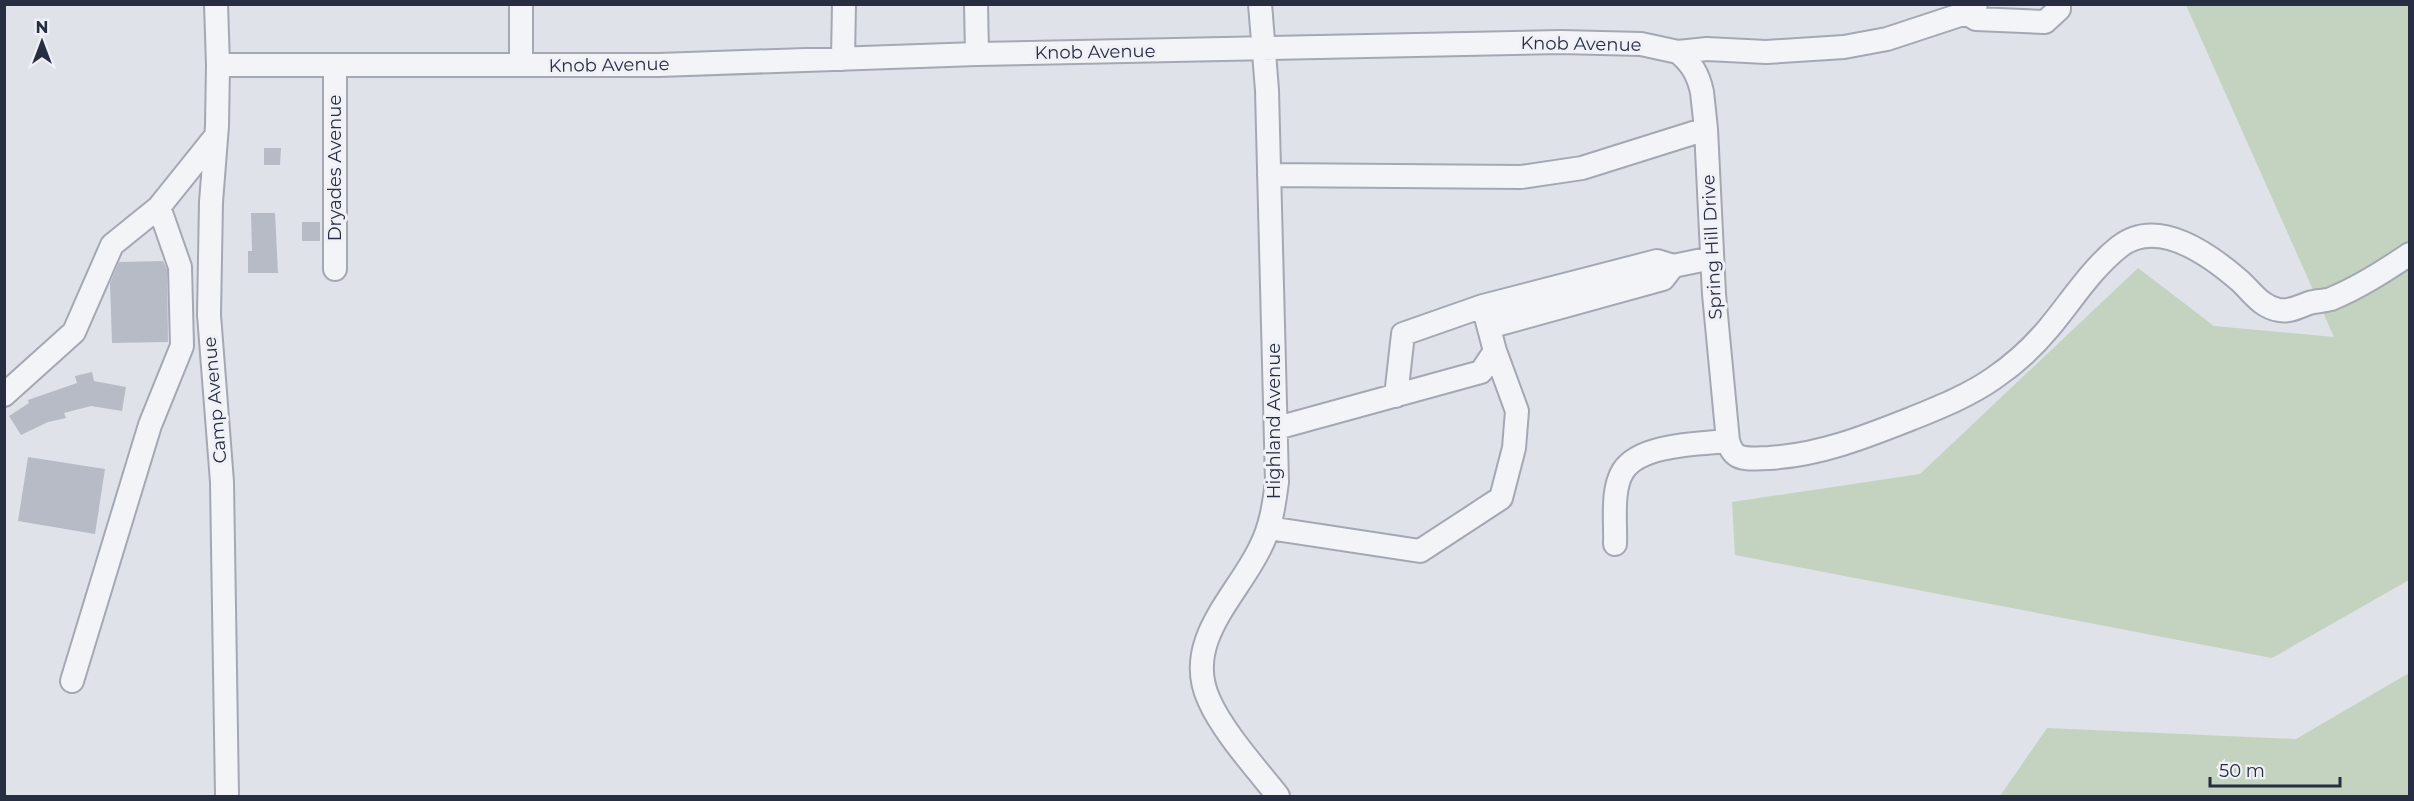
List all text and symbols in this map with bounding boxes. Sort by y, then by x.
north arrow [12,12,72,72]
text: N [36,18,48,37]
street label: Knob Avenue [1520,32,1642,56]
street label: Knob Avenue [1034,40,1156,64]
street label: Knob Avenue [548,53,670,77]
street label: Dryades Avenue [324,95,346,241]
street label: Spring Hill Drive [1697,174,1727,320]
street label: Camp Avenue [198,336,232,464]
street label: Highland Avenue [1263,343,1285,499]
scale bar [2210,750,2340,788]
text: 50 m [2219,760,2265,782]

